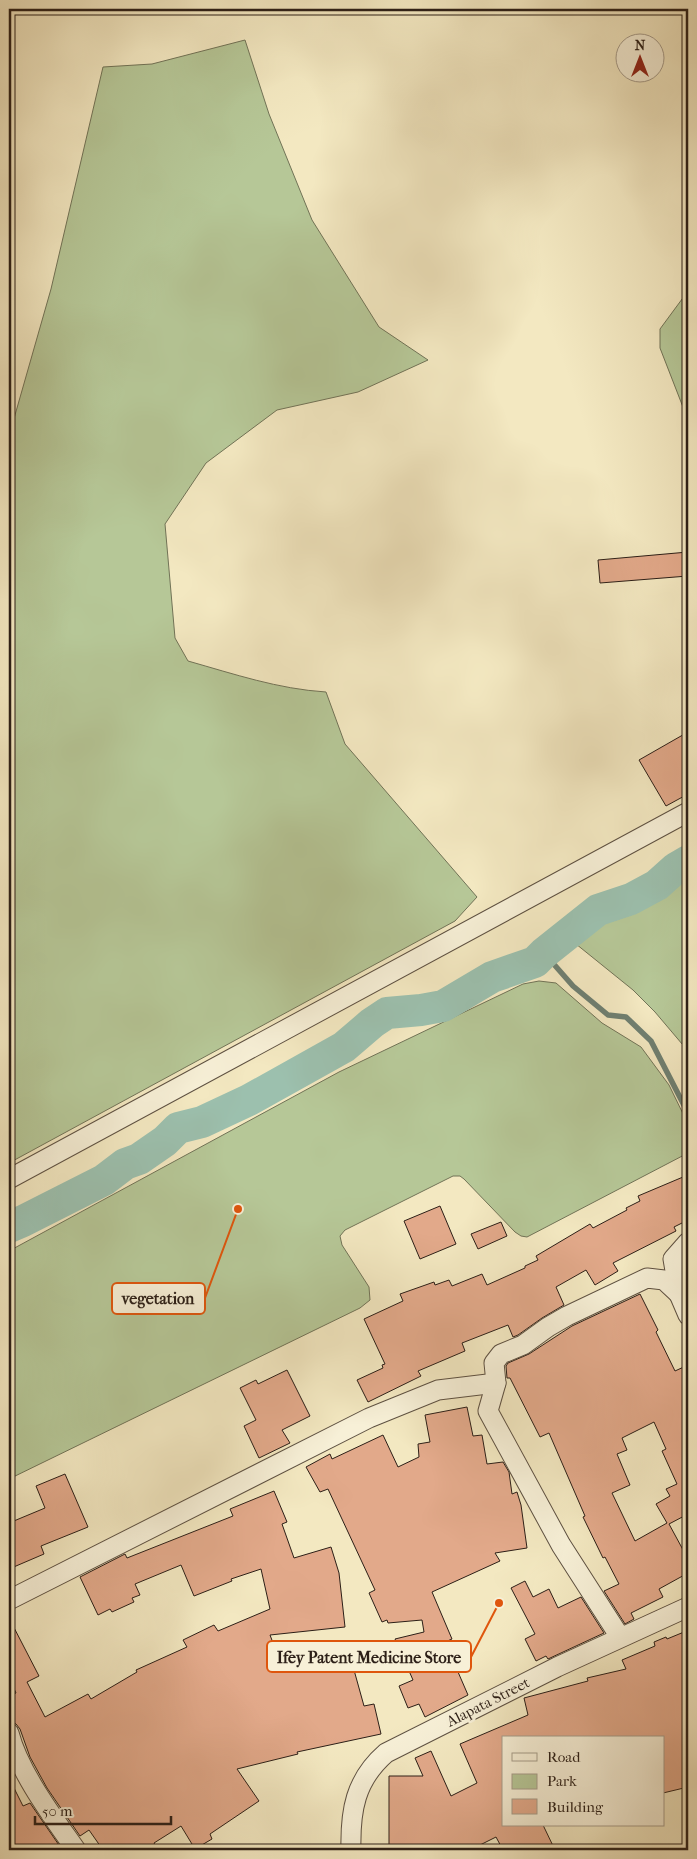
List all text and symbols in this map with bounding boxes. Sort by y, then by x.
north arrow [614,32,664,82]
text: N [635,37,646,54]
callout: vegetation [112,1283,205,1314]
text: vegetation [121,1289,195,1309]
callout: Ifey Patent Medicine Store [267,1641,471,1672]
text: Ifey Patent Medicine Store [277,1648,461,1668]
street label: Alapata Street [442,1673,533,1731]
legend [502,1736,664,1826]
text: Road [547,1748,581,1766]
text: Park [547,1772,577,1790]
scale bar [35,1794,171,1826]
text: Building [547,1798,604,1816]
text: 50 m [42,1802,73,1820]

